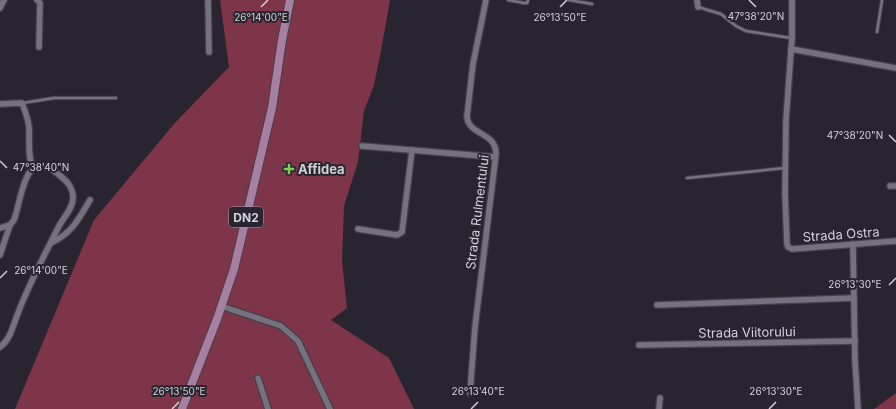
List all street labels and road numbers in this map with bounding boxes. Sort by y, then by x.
street label: Strada Rulmentului [462,154,492,270]
road number: DN2 [229,207,263,227]
street label: Strada Ostra [802,223,880,245]
street label: Strada Viitorului [698,323,796,341]

